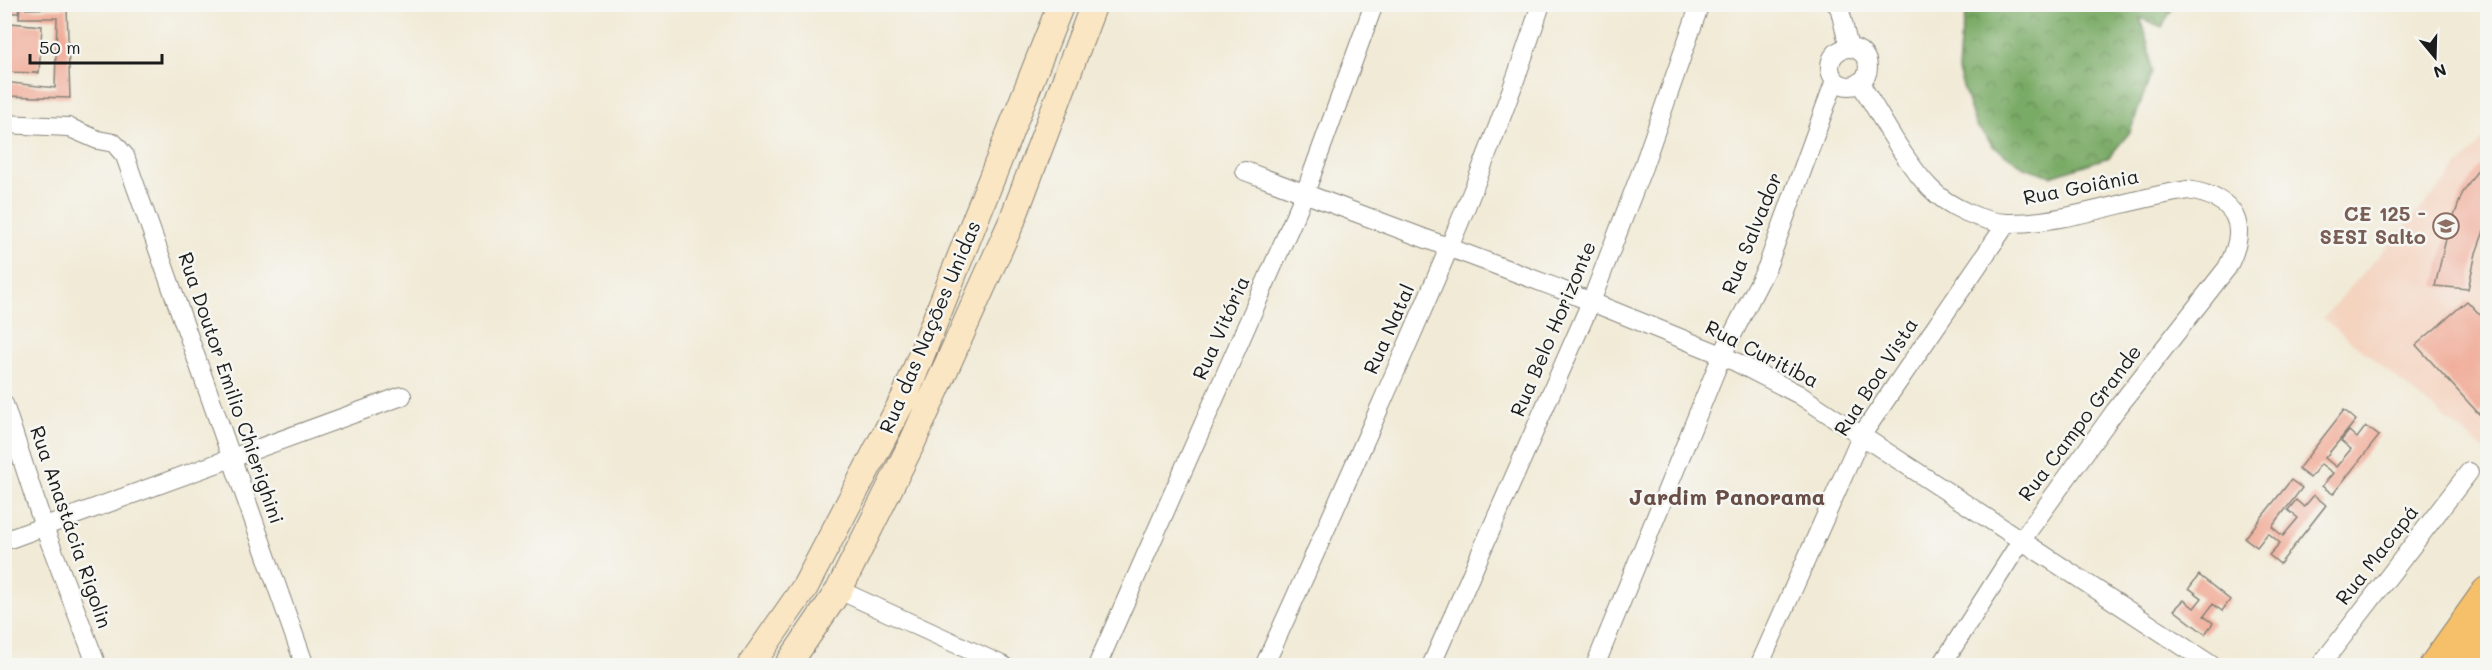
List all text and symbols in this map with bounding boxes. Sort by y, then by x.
scale bar [30,27,162,65]
north arrow [2405,27,2465,87]
text: 50 m [39,35,81,59]
text: N [2431,60,2449,84]
street label: Rua Goiânia [2021,162,2141,210]
street label: Rua Salvador [1715,168,1787,297]
place label: CE 125 - SESI Salto [2320,200,2426,249]
school or university icon: CE 125 - SESI Salto [2431,211,2461,241]
street label: Rua das Nações Unidas [872,216,986,437]
street label: Rua Belo Horizonte [1503,237,1601,420]
street label: Rua Doutor Emilio Chierighini [173,248,291,527]
street label: Rua Vitória [1186,272,1255,384]
street label: Rua Natal [1357,279,1420,378]
street label: Rua Boa Vista [1827,312,1923,440]
street label: Rua Curitiba [1701,313,1824,393]
street label: Rua Campo Grande [2012,339,2147,506]
street label: Rua Anastácia Rigolin [25,422,119,631]
district label: Jardim Panorama [1629,482,1825,511]
street label: Rua Macapá [2329,499,2423,610]

